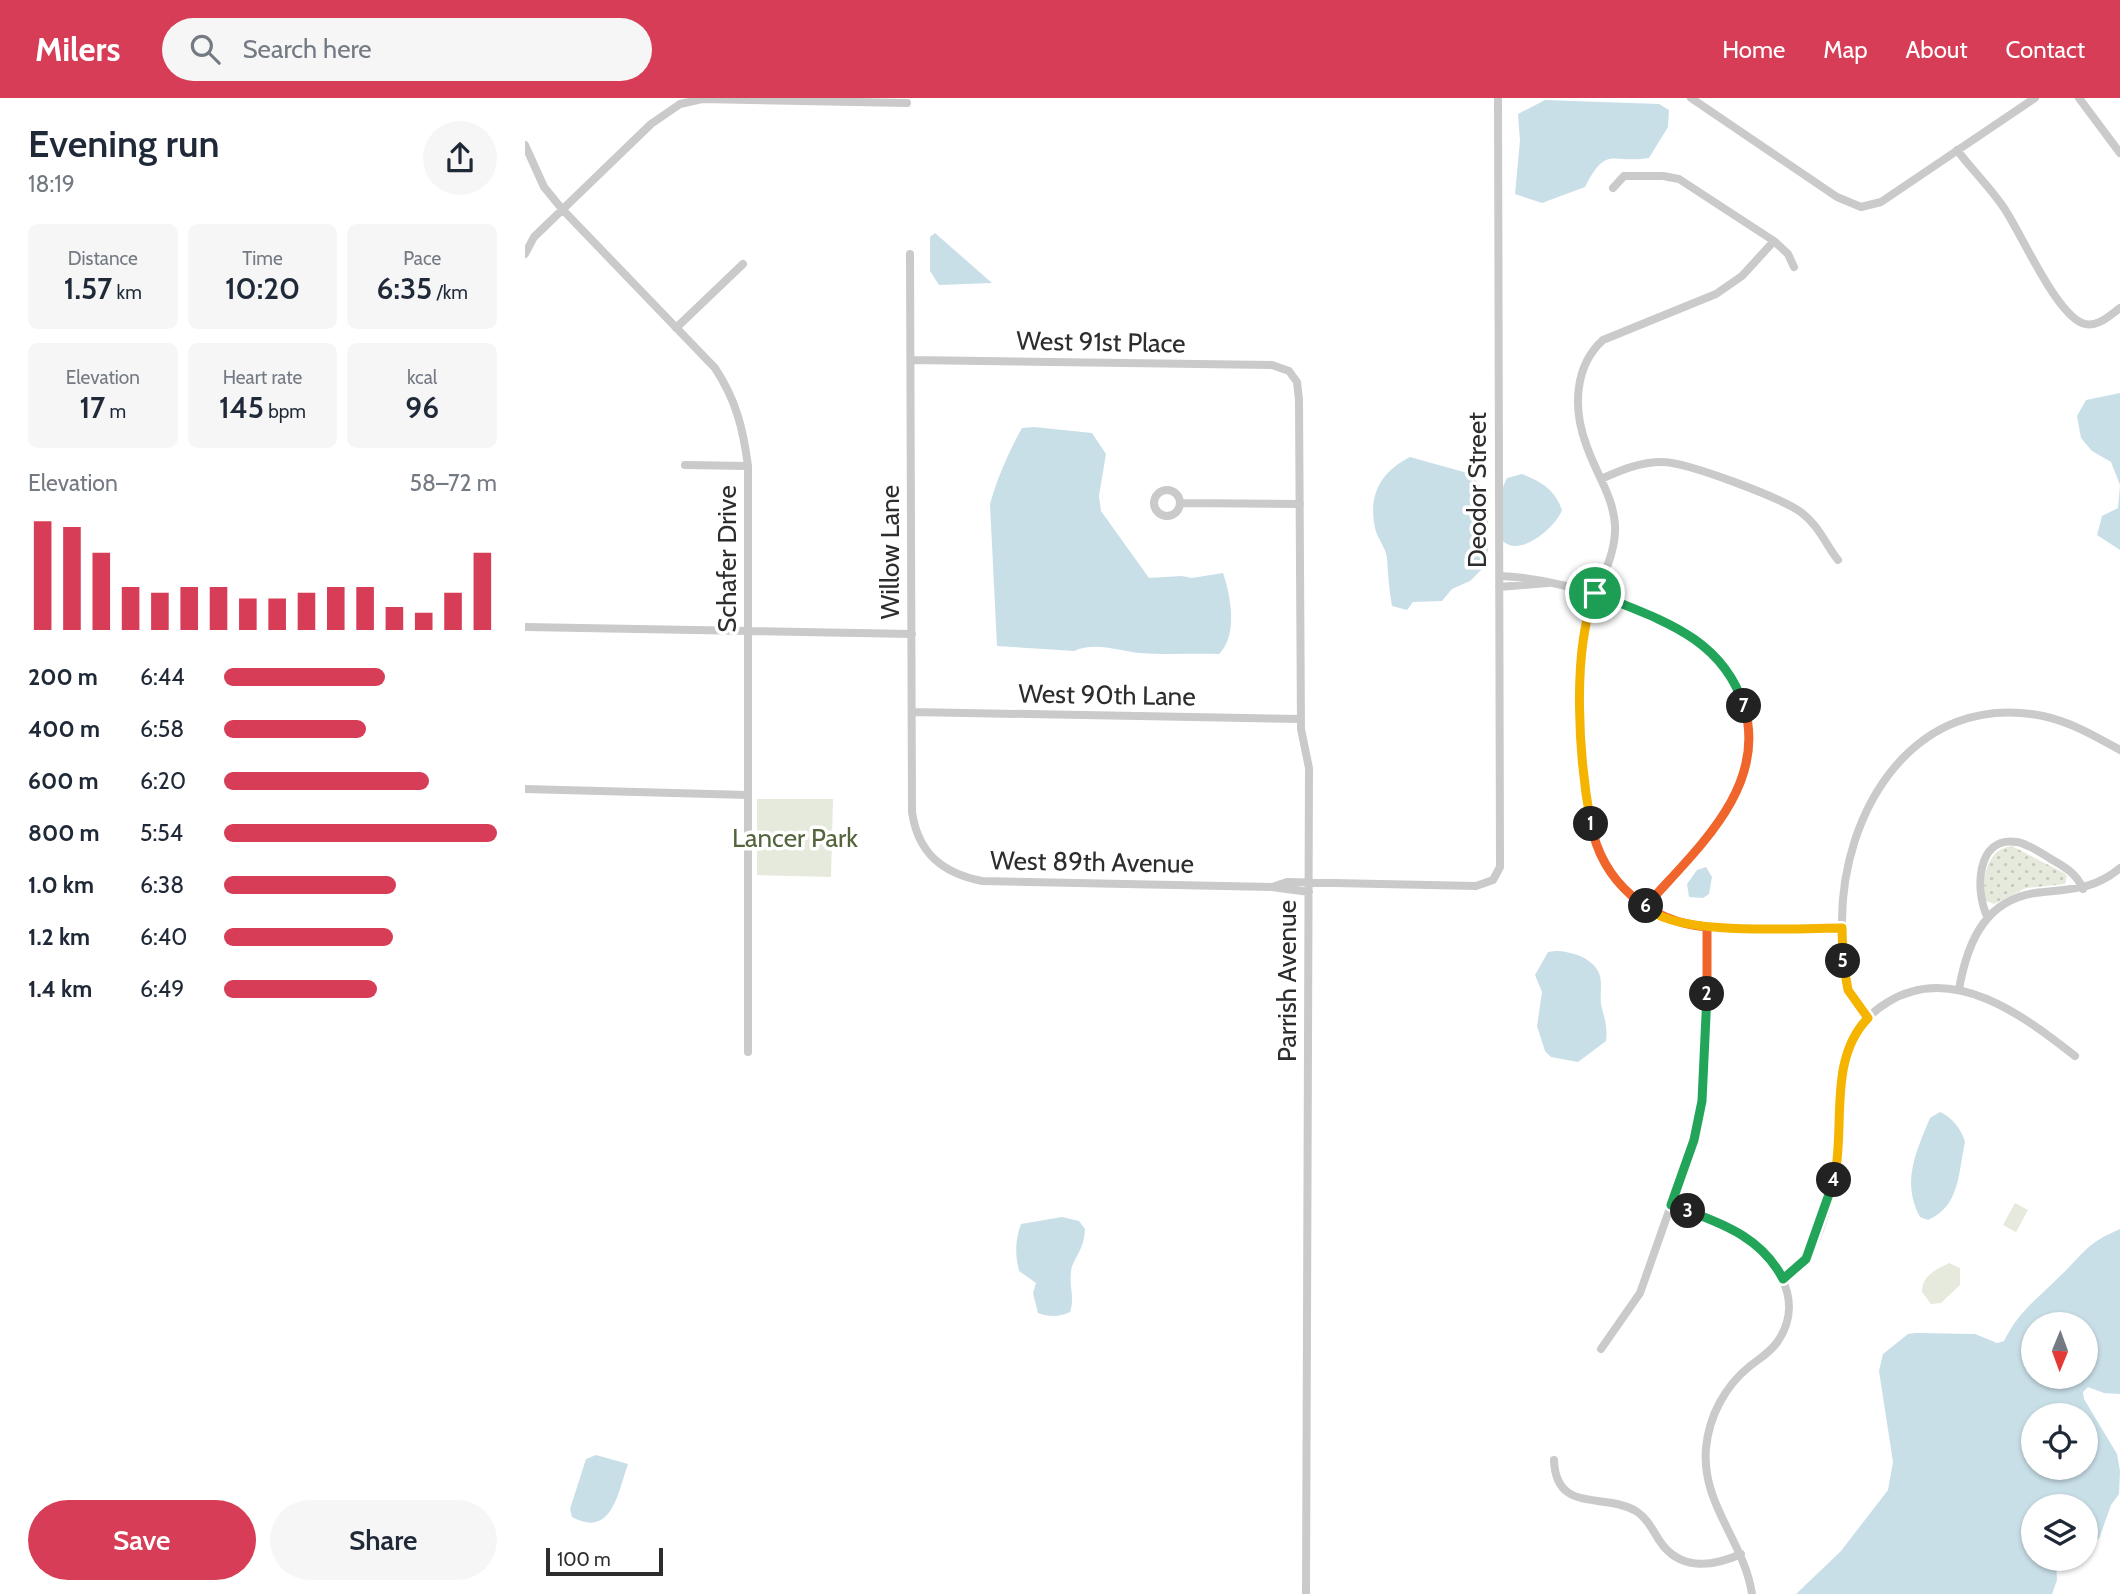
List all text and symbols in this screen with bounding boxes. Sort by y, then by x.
search box [162,18,652,81]
text: Milers [35,29,120,69]
icon: search [186,30,224,68]
text: Search here [242,33,372,65]
text: Home [1722,35,1785,64]
text: Map [1823,35,1868,64]
text: About [1906,35,1968,64]
text: Contact [2006,35,2085,64]
text: Evening run [28,120,220,167]
button: share [423,121,497,195]
text: 18:19 [28,170,75,198]
text: Distance [68,247,138,270]
text: Time [242,247,283,270]
text: Pace [403,247,441,270]
text: 1.57 [64,270,112,307]
text: 10:20 [225,270,300,307]
text: 6:35 [376,270,432,307]
text: km [112,281,142,304]
text: /km [432,281,468,304]
street label: West 91st Place [1016,325,1186,359]
text: Elevation [66,366,140,389]
text: Heart rate [223,366,302,389]
text: kcal [407,366,437,389]
text: 17 [79,389,105,426]
text: 145 [219,389,264,426]
text: 96 [405,389,439,426]
text: m [105,400,126,423]
text: bpm [264,400,306,423]
street label: Deodor Street [1461,412,1493,568]
text: Elevation [28,469,118,497]
text: 58–72 m [410,469,497,497]
street label: Schafer Drive [711,485,743,633]
street label: Willow Lane [874,485,906,619]
pin [1565,563,1625,623]
icon: arrive [1576,574,1614,612]
text: 200 m [28,663,98,691]
text: 6:44 [140,663,184,691]
street label: West 90th Lane [1018,677,1196,713]
pin: 7 [1727,688,1761,724]
text: 7 [1739,694,1748,717]
text: 400 m [28,715,100,743]
text: 6:58 [140,715,184,743]
text: 600 m [28,767,99,795]
text: 6:20 [140,767,186,795]
pin: 1 [1573,806,1609,842]
text: 1 [1587,812,1594,835]
text: 800 m [28,819,100,847]
text: 5:54 [140,819,183,847]
park label: Lancer Park [732,822,858,854]
street label: West 89th Avenue [990,844,1194,880]
text: 1.0 km [28,871,94,899]
text: 6:38 [140,871,184,899]
pin: 6 [1629,888,1663,924]
text: 6 [1640,894,1651,917]
street label: Parrish Avenue [1271,900,1303,1062]
text: 1.2 km [28,923,90,951]
text: 6:40 [140,923,187,951]
pin: 5 [1825,944,1861,978]
text: 5 [1837,949,1848,972]
text: 1.4 km [28,975,92,1003]
text: 6:49 [140,975,184,1003]
pin: 2 [1689,976,1725,1012]
text: 2 [1701,982,1712,1005]
pin: 4 [1817,1162,1851,1198]
text: 4 [1828,1168,1839,1191]
pin: 3 [1671,1194,1705,1228]
text: 3 [1682,1199,1693,1222]
north arrow [2021,1312,2098,1390]
map controls [2021,1312,2098,1571]
button: locate [2021,1403,2098,1480]
button: layers [2021,1494,2098,1571]
button: Save [28,1500,256,1580]
button: Share [270,1500,497,1580]
scale bar [546,1545,663,1577]
text: 100 m [557,1548,611,1571]

